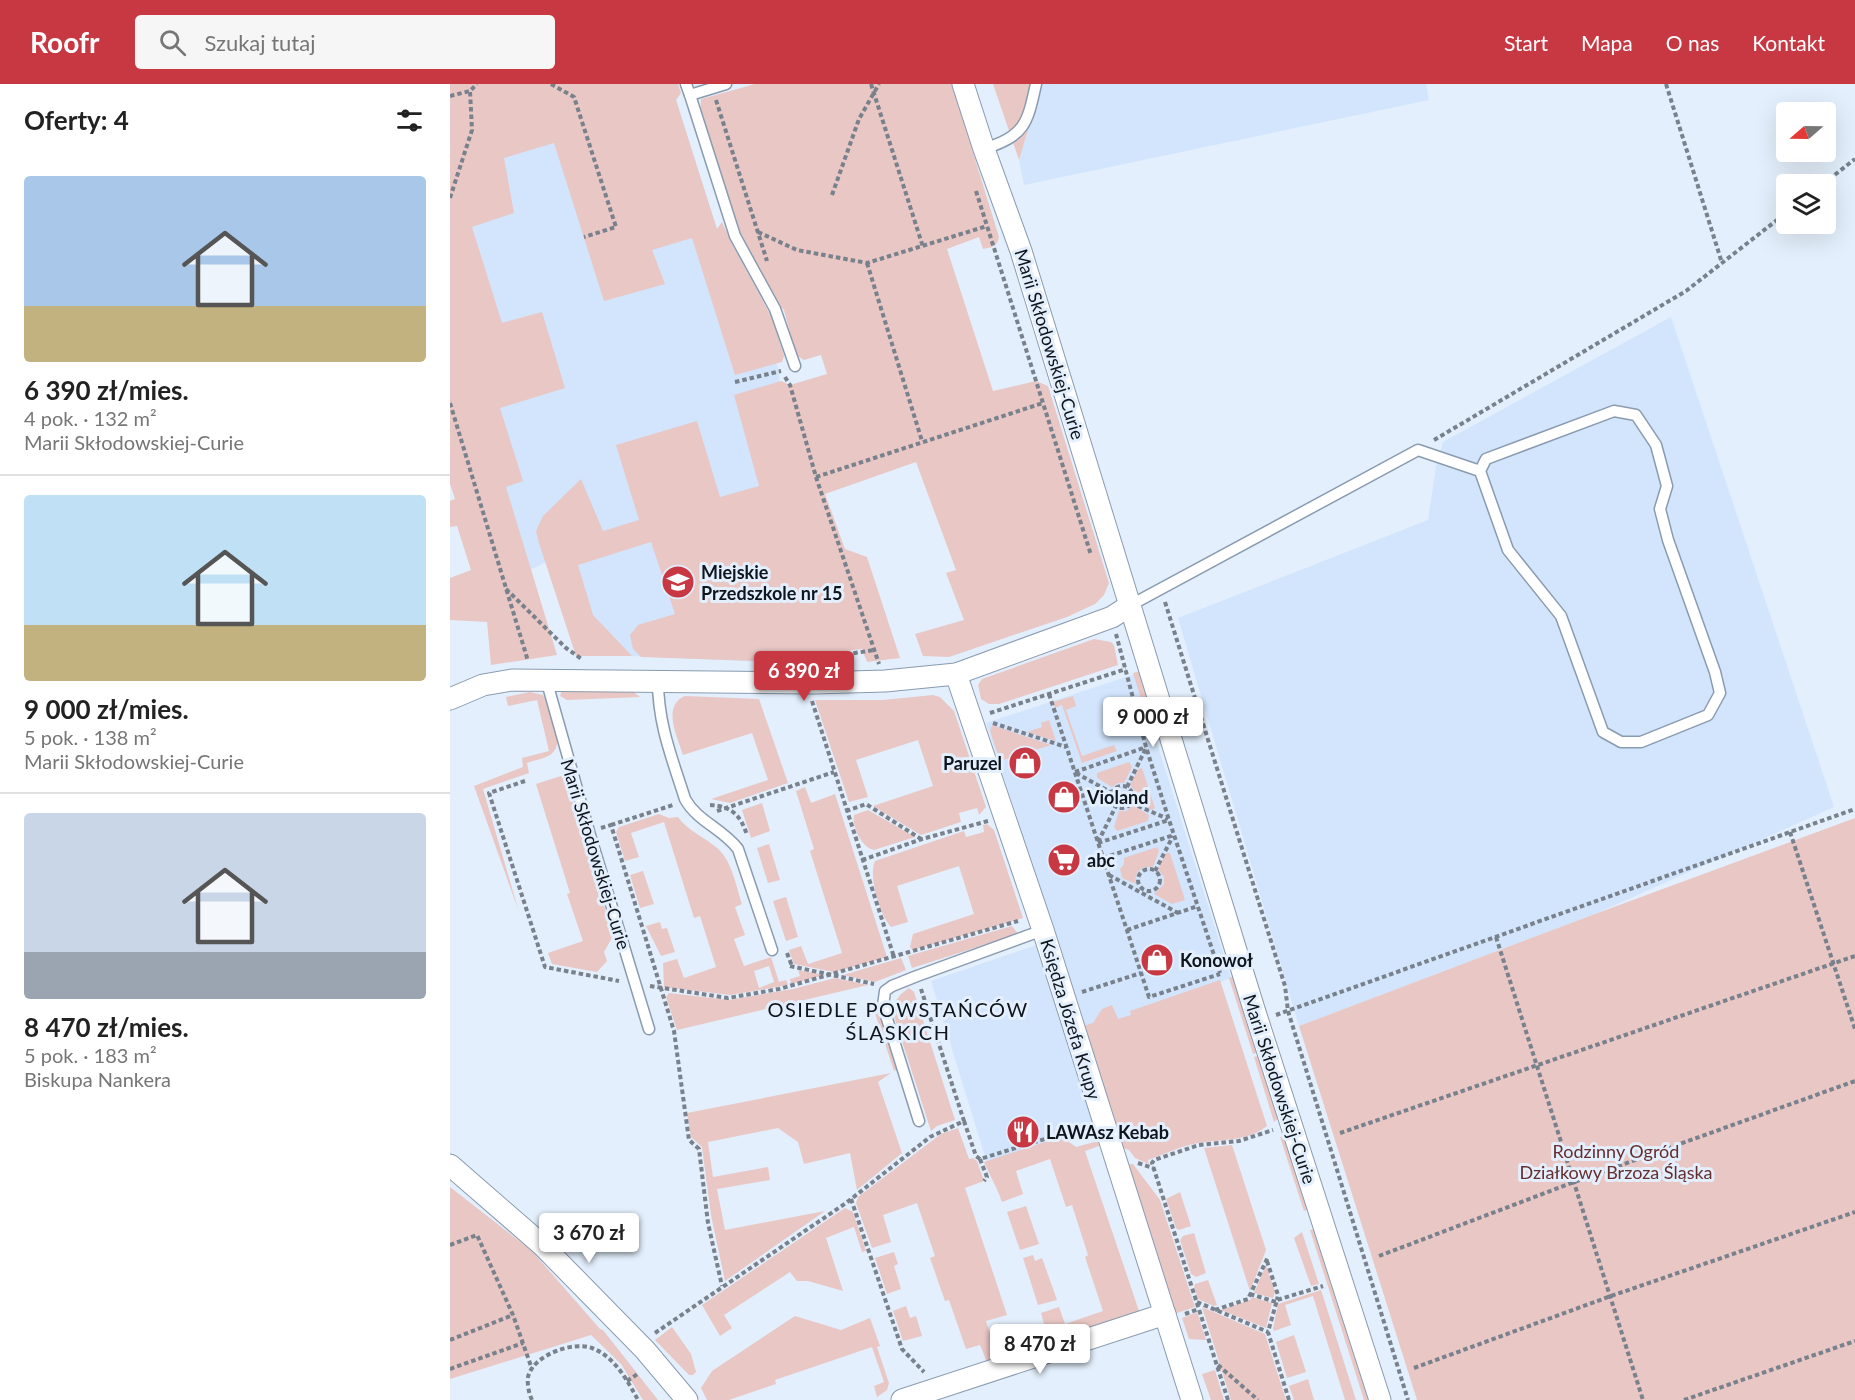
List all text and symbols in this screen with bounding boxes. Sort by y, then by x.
search box [135,15,555,69]
text: Roofr [30,25,99,59]
icon: search [156,26,189,59]
text: Szukaj tutaj [204,29,315,56]
text: Start [1504,30,1548,55]
text: Mapa [1581,30,1633,55]
text: O nas [1666,30,1719,55]
text: Kontakt [1752,30,1825,55]
north arrow [1776,102,1836,162]
map controls [1776,102,1836,234]
text: Oferty: 4 [24,104,129,136]
icon: filters [393,104,426,137]
button: layers [1776,174,1836,234]
icon: home [171,215,279,323]
street label: Marii Skłodowskiej-Curie [1011,246,1089,442]
text: 6 390 zł/mies. [24,374,189,406]
text: 4 pok. · 132 m² [24,406,157,430]
text: Marii Skłodowskiej-Curie [24,430,244,454]
icon: home [171,534,279,642]
place label: Miejskie Przedszkole nr 15 [701,561,843,604]
school or university icon: Miejskie Przedszkole nr 15 [660,564,696,600]
pin: 6 390 zł [742,651,866,702]
text: 6 390 zł [768,658,840,682]
text: 9 000 zł/mies. [24,693,189,725]
pin: 9 000 zł [1091,697,1215,748]
text: 9 000 zł [1117,704,1189,728]
text: 5 pok. · 138 m² [24,725,157,749]
shop icon: Paruzel [1007,745,1043,781]
text: Marii Skłodowskiej-Curie [24,749,244,773]
place label: Paruzel [943,752,1002,774]
street label: Marii Skłodowskiej-Curie [557,756,635,952]
shop icon: Violand [1046,779,1082,815]
place label: Violand [1086,786,1148,808]
supermarket icon: abc [1046,842,1082,878]
place label: abc [1087,849,1115,871]
icon: home [171,852,279,960]
street label: Księdza Józefa Krupy [1036,936,1106,1103]
shop icon: Konowoł [1139,942,1175,978]
place label: Konowoł [1180,949,1253,971]
street label: Marii Skłodowskiej-Curie [1239,991,1321,1187]
district label: OSIEDLE POWSTAŃCÓW ŚLĄSKICH [767,997,1029,1044]
text: 8 470 zł/mies. [24,1011,189,1043]
text: 5 pok. · 183 m² [24,1043,157,1067]
text: Biskupa Nankera [24,1067,171,1091]
restaurant icon: LAWAsz Kebab [1005,1114,1041,1150]
place label: LAWAsz Kebab [1046,1121,1169,1143]
park label: Rodzinny Ogród Działkowy Brzoza Śląska [1519,1140,1713,1183]
pin: 3 670 zł [527,1213,651,1264]
text: 3 670 zł [553,1220,625,1244]
pin: 8 470 zł [978,1324,1102,1375]
text: 8 470 zł [1004,1331,1076,1355]

